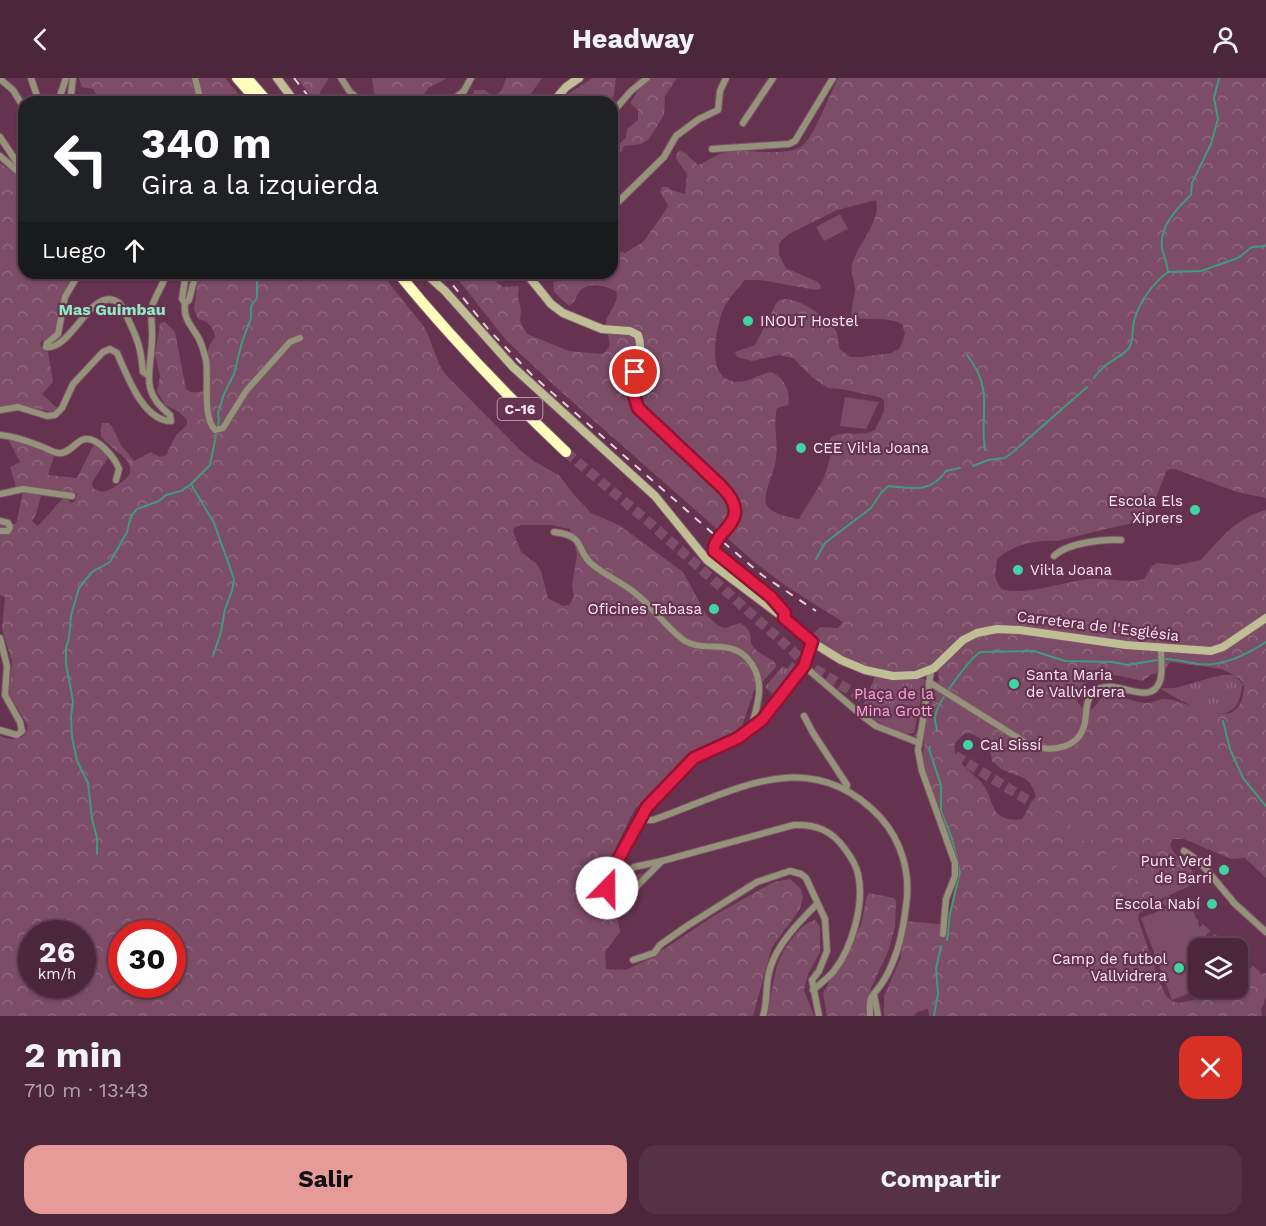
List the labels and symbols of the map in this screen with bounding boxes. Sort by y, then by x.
district label: Mas Guimbau [58,300,166,319]
place label: INOUT Hostel [760,312,859,330]
marker: INOUT Hostel [741,314,755,328]
pin [609,346,660,397]
road number: C-16 [498,398,542,420]
place label: CEE Vil·la Joana [813,439,930,457]
marker: CEE Vil·la Joana [794,441,808,455]
place label: Escola Els Xiprers [1108,492,1183,527]
marker: Escola Els Xiprers [1188,503,1202,517]
place label: Vil·la Joana [1030,561,1113,579]
marker: Vil·la Joana [1011,563,1025,577]
place label: Oficines Tabasa [588,600,702,618]
marker: Oficines Tabasa [707,602,721,616]
street label: Carretera de l'Església [1016,607,1181,645]
place label: Santa Maria de Vallvidrera [1026,666,1125,701]
marker: Santa Maria de Vallvidrera [1007,677,1021,691]
park label: Plaça de la Mina Grott [854,685,935,720]
place label: Cal Sissí [980,736,1041,754]
marker: Cal Sissí [961,738,975,752]
place label: Punt Verd de Barri [1141,852,1212,887]
position arrow [575,856,639,920]
marker: Punt Verd de Barri [1217,863,1231,877]
place label: Escola Nabí [1114,895,1200,913]
marker: Escola Nabí [1205,897,1219,911]
speed limit sign: 30 [108,920,186,998]
place label: Camp de futbol Vallvidrera [1052,950,1168,985]
marker: Camp de futbol Vallvidrera [1172,961,1186,975]

